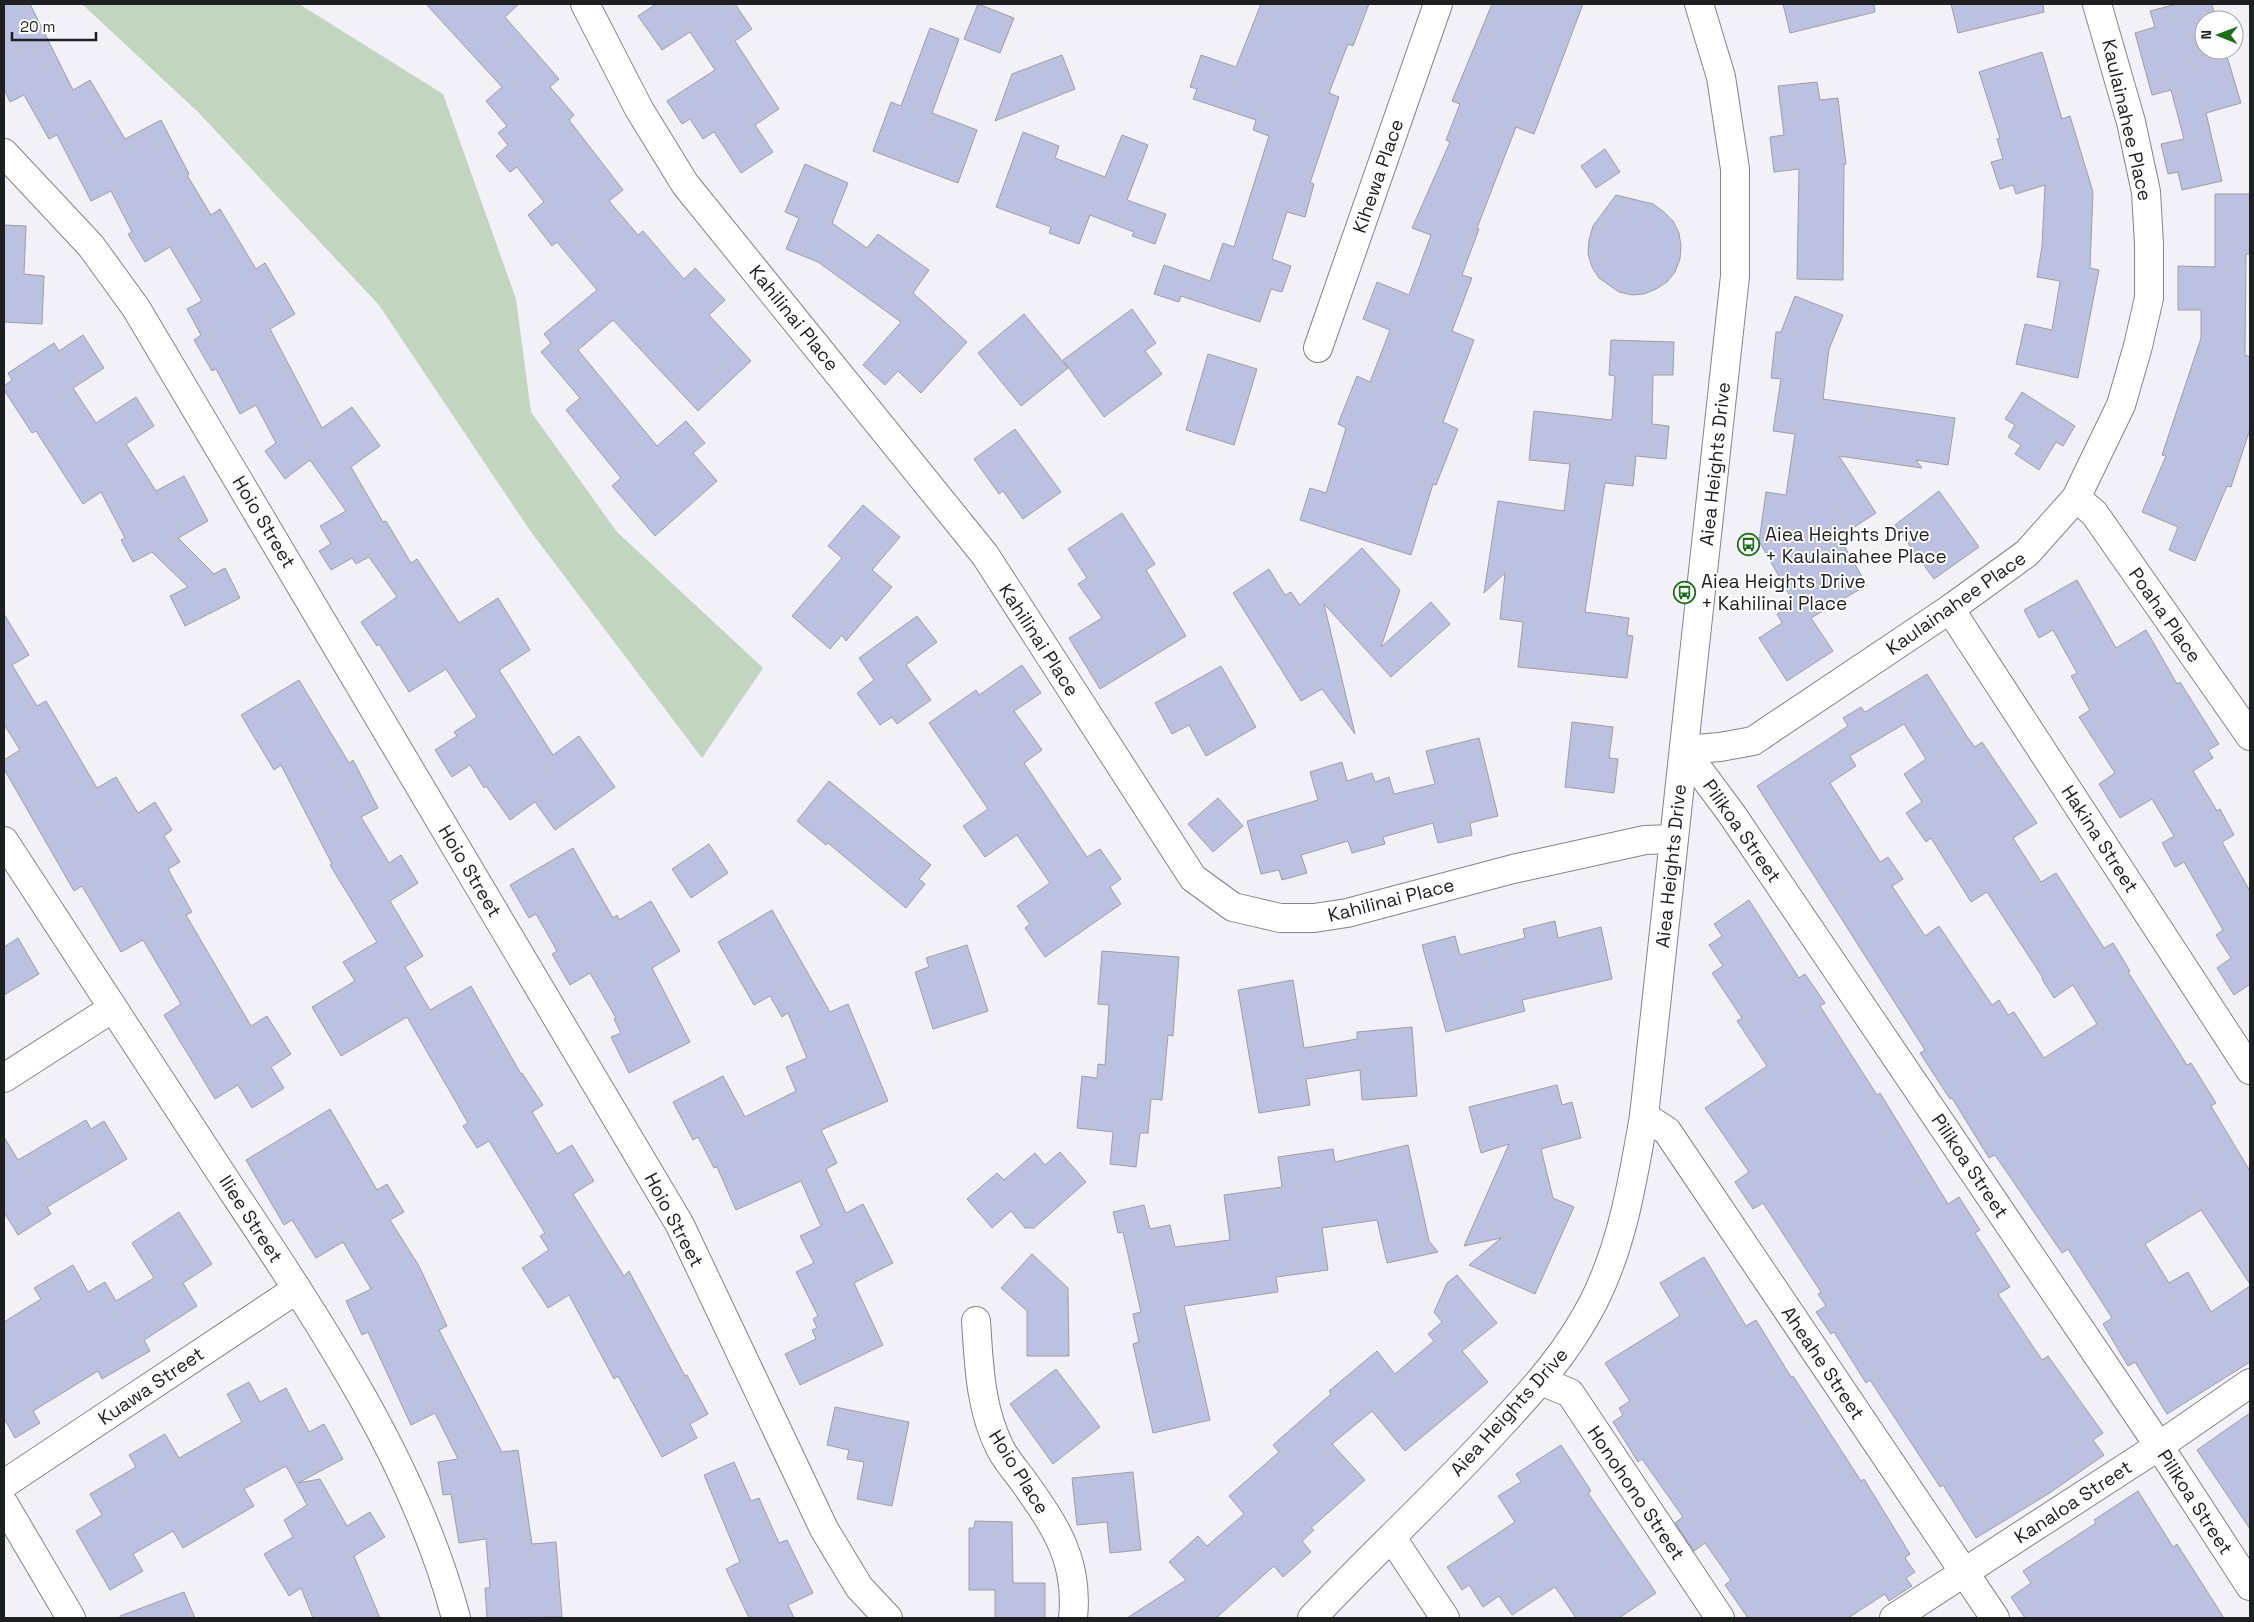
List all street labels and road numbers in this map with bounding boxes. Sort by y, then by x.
street label: Kaulainahee Place [2096,37,2158,203]
street label: Kihewa Place [1347,116,1409,236]
street label: Kahilinai Place [744,260,844,376]
street label: Aiea Heights Drive [1694,381,1736,547]
street label: Hoio Street [227,471,301,573]
street label: Kaulainahee Place [1881,545,2031,661]
street label: Poaha Place [2123,563,2207,667]
street label: Kahilinai Place [993,579,1085,701]
street label: Pilikoa Street [1697,774,1787,888]
street label: Hakina Street [2056,780,2144,898]
street label: Aiea Heights Drive [1650,783,1692,949]
street label: Hoio Street [433,820,507,922]
street label: Kahilinai Place [1325,872,1457,928]
street label: Pilikoa Street [1926,1109,2014,1223]
street label: Hoio Street [639,1168,709,1272]
street label: Iliee Street [213,1171,289,1267]
street label: Aheahe Street [1776,1301,1870,1425]
street label: Kuawa Street [93,1341,209,1431]
street label: Aiea Heights Drive [1445,1342,1573,1482]
street label: Honohono Street [1582,1421,1690,1565]
street label: Hoio Place [983,1425,1055,1519]
street label: Pilikoa Street [2152,1445,2238,1559]
street label: Kanaloa Street [2009,1455,2137,1549]

